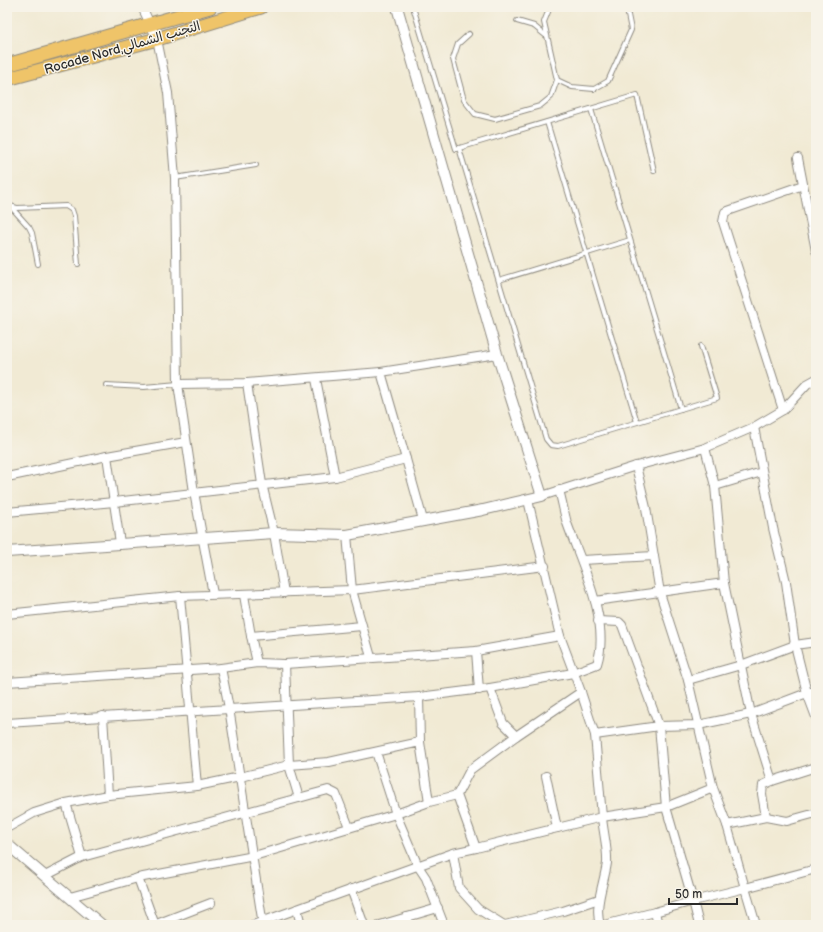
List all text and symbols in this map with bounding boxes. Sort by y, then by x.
street label: Rocade Nord,التجنب الشمالي [42,18,203,81]
scale bar [669,880,737,906]
text: 50 m [675,887,702,902]

